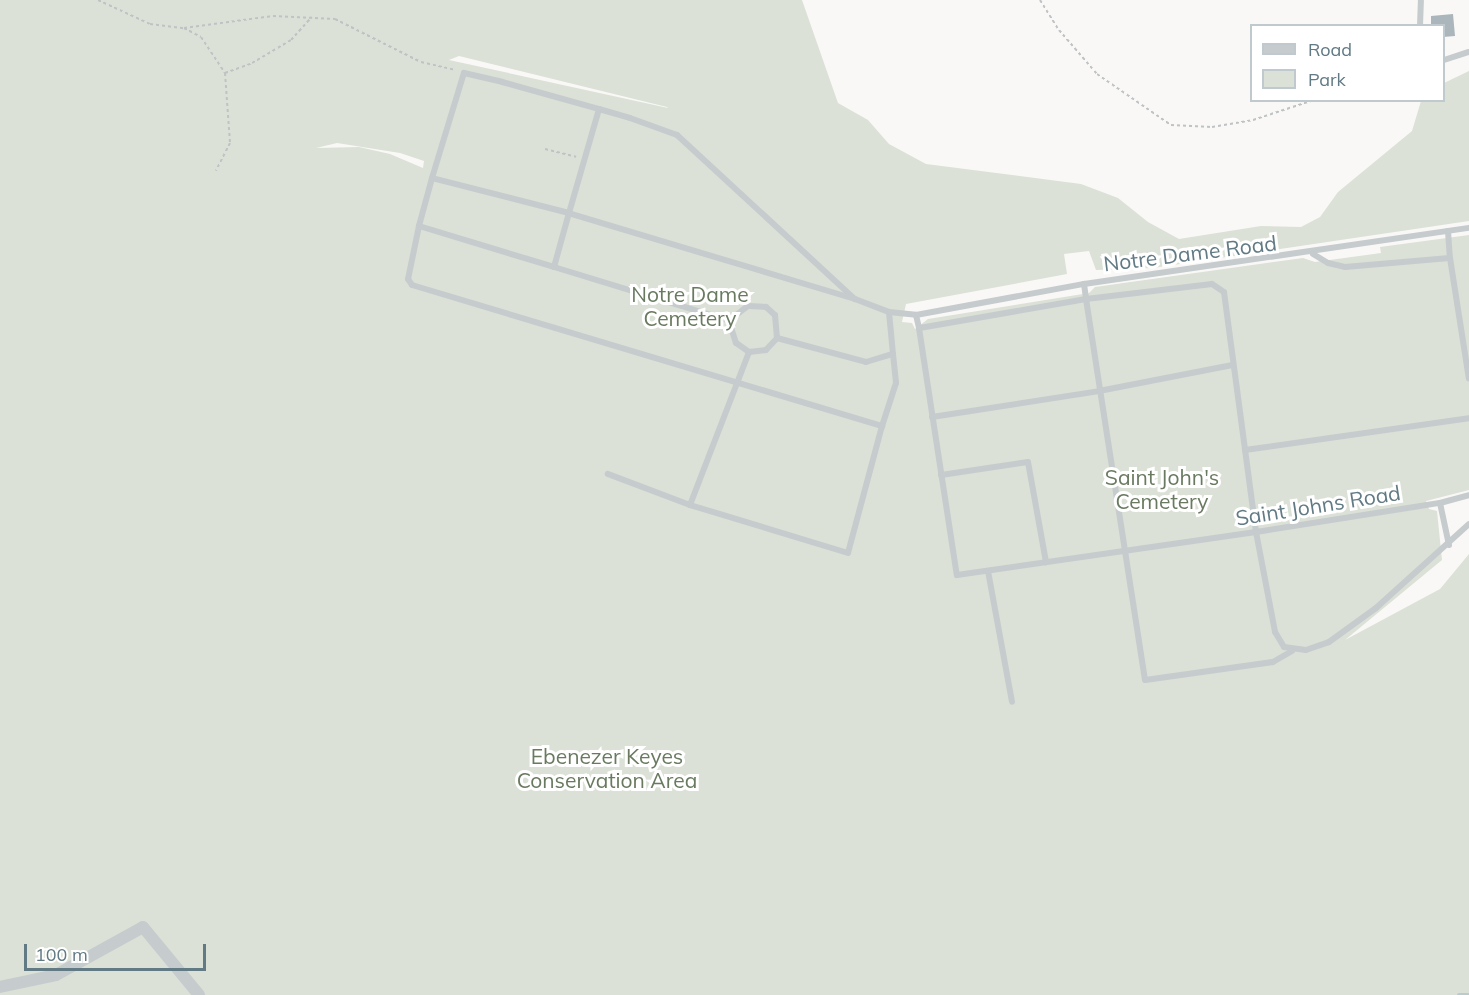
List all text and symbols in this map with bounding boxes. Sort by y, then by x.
legend [1250,24,1445,102]
text: Road [1308,38,1352,61]
text: Park [1308,68,1346,91]
street label: Notre Dame Road [1102,230,1278,276]
park label: Notre Dame Cemetery [631,281,749,331]
park label: Saint John's Cemetery [1105,464,1219,514]
street label: Saint Johns Road [1234,480,1402,530]
park label: Ebenezer Keyes Conservation Area [517,743,697,793]
scale bar [27,932,208,970]
text: 100 m [35,943,88,966]

